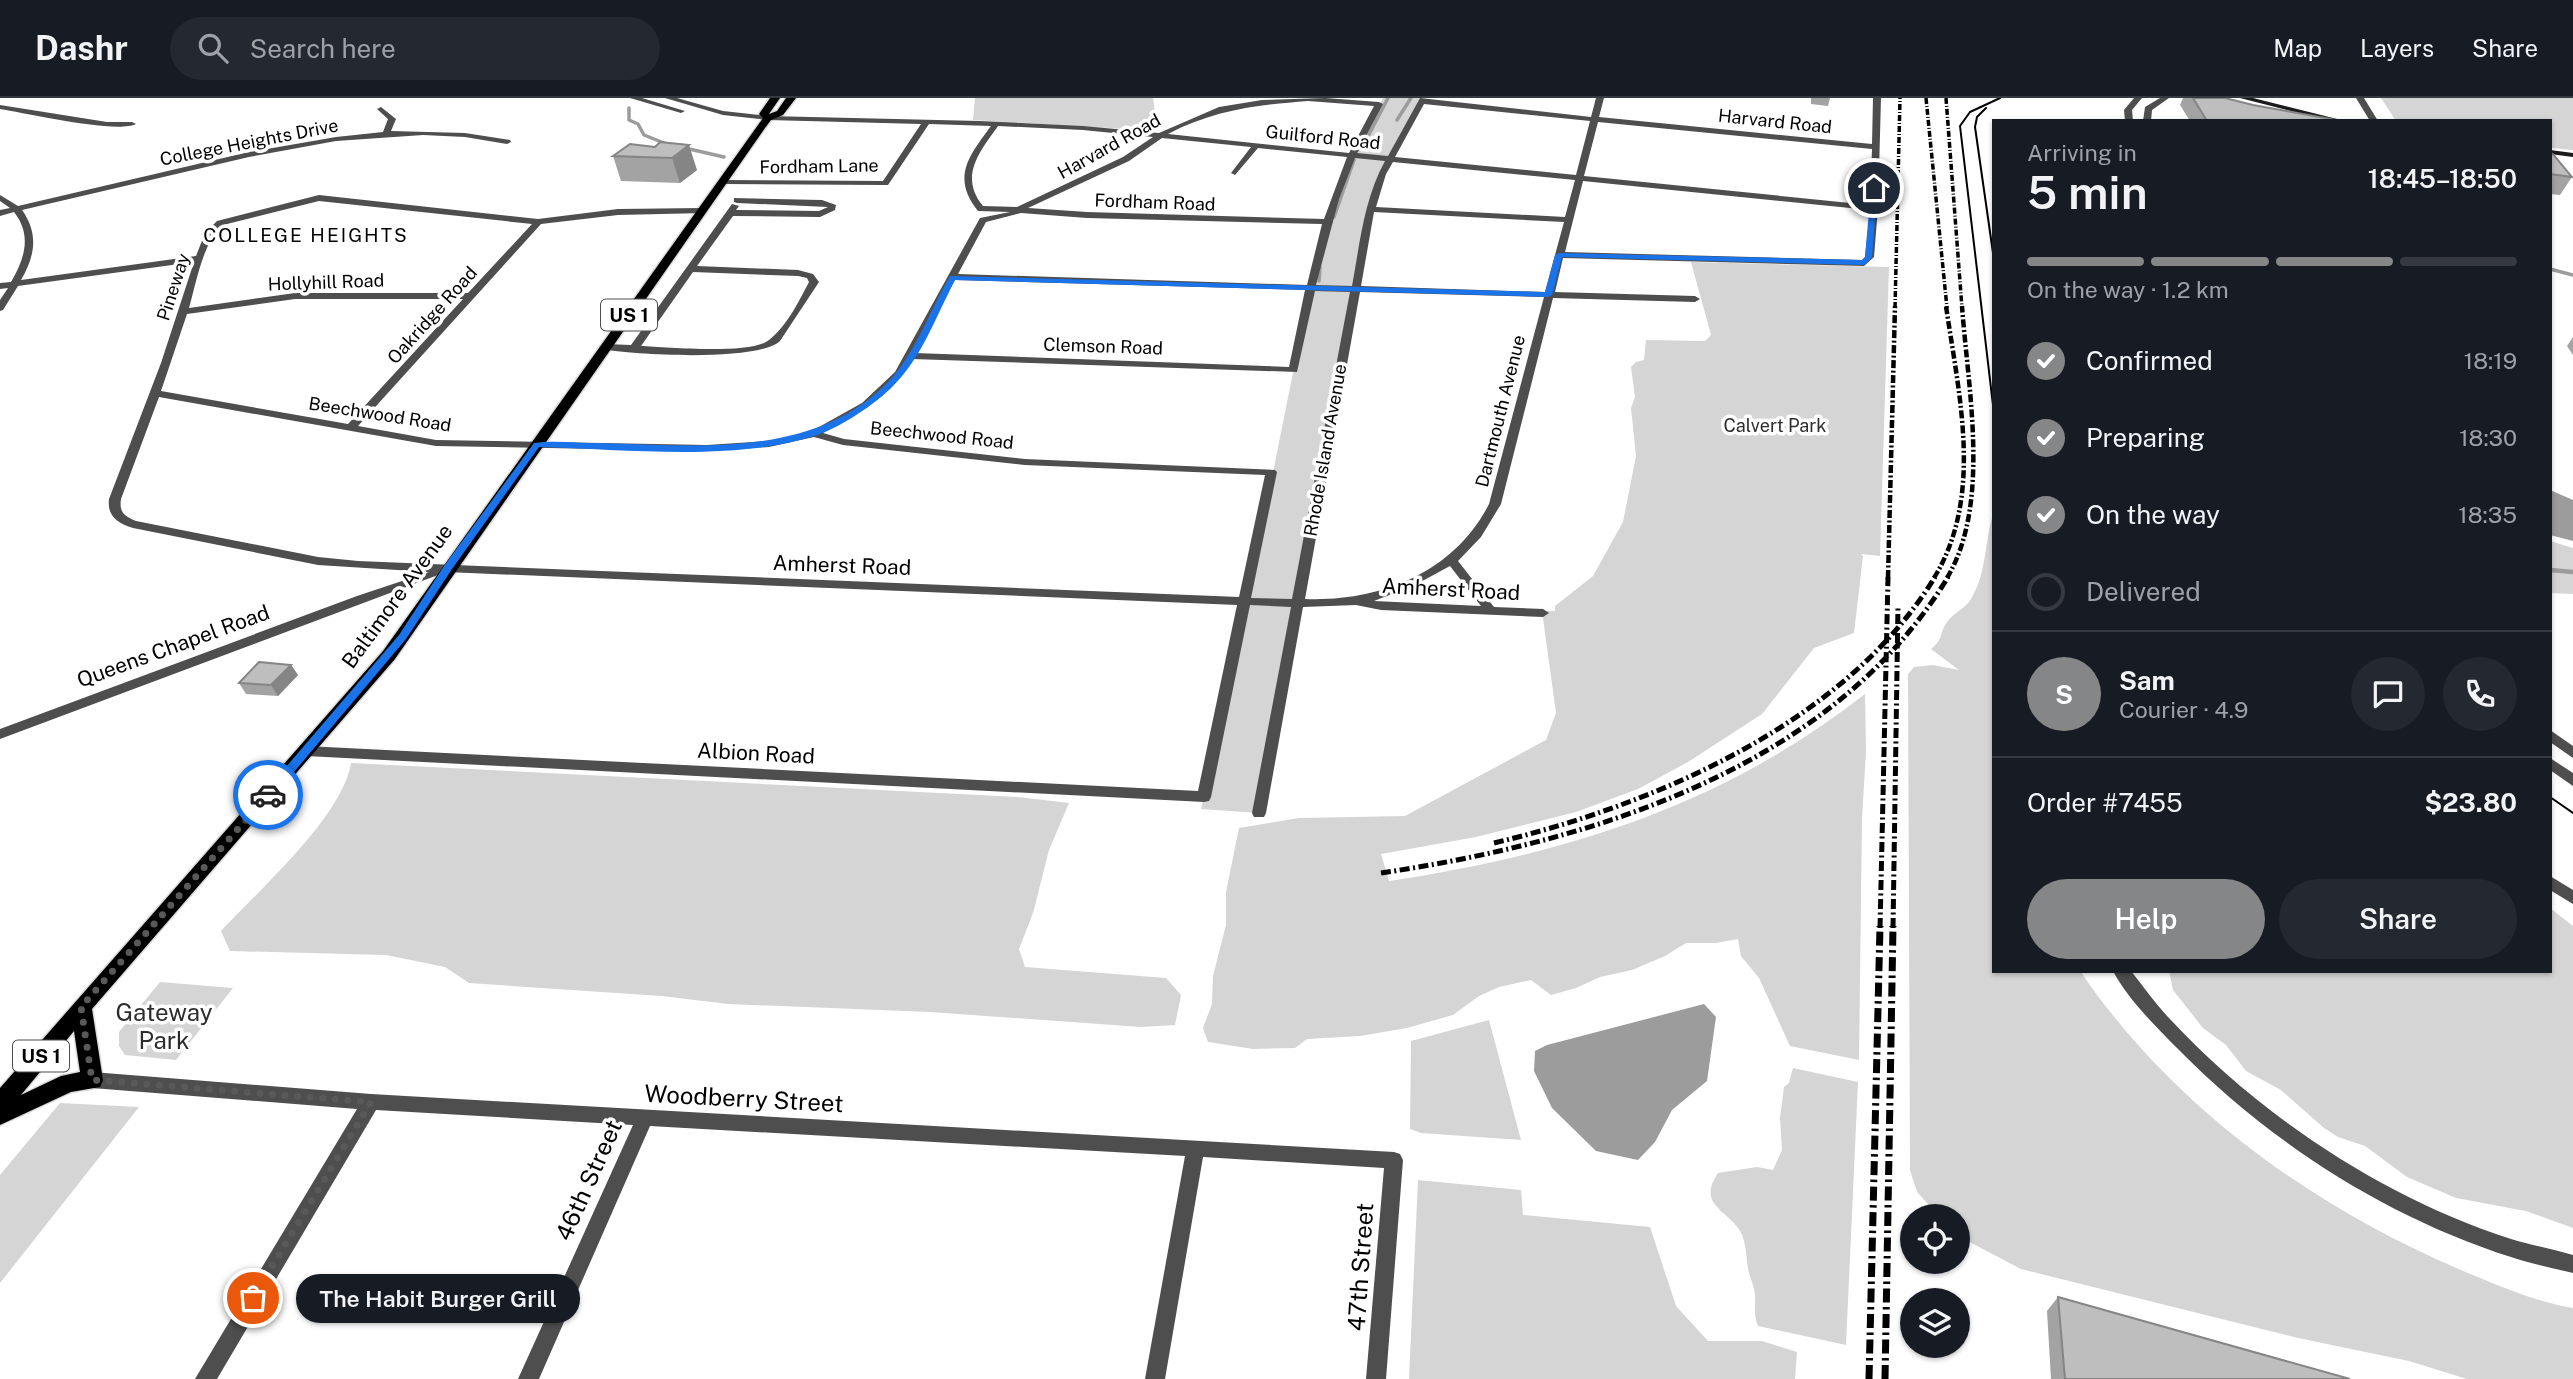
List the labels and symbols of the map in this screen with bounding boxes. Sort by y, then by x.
street label: Harvard Road [1717,105,1833,137]
street label: Harvard Road [1054,109,1164,183]
street label: College Heights Drive [158,114,340,170]
street label: Guilford Road [1265,121,1381,153]
street label: Fordham Lane [759,154,879,178]
pin [1844,158,1904,218]
street label: Fordham Road [1094,189,1216,215]
district label: COLLEGE HEIGHTS [203,224,409,246]
street label: Pineway [152,250,194,323]
street label: Oakridge Road [383,262,481,368]
street label: Hollyhill Road [267,269,385,295]
road number: US 1 [601,300,657,330]
street label: Clemson Road [1043,333,1163,359]
street label: Dartmouth Avenue [1471,333,1529,489]
street label: Rhode Island Avenue [1299,362,1351,538]
street label: Beechwood Road [307,392,453,436]
park label: Calvert Park [1724,415,1826,436]
street label: Beechwood Road [869,417,1015,453]
street label: Baltimore Avenue [336,519,458,673]
street label: Amherst Road [772,550,912,580]
street label: Amherst Road [1381,573,1521,605]
street label: Queens Chapel Road [73,600,273,692]
street label: Albion Road [697,737,815,769]
courier [233,760,303,830]
park label: Gateway Park [116,998,213,1054]
road number: US 1 [13,1040,69,1072]
street label: Woodberry Street [644,1079,844,1117]
street label: 46th Street [549,1115,627,1245]
street label: 47th Street [1342,1202,1378,1332]
pin [223,1268,283,1328]
callout: The Habit Burger Grill [295,1274,578,1322]

